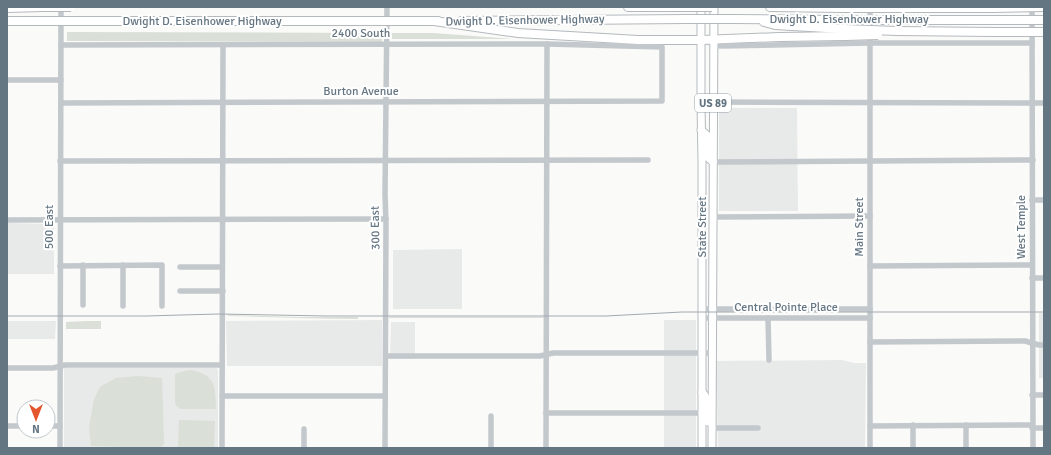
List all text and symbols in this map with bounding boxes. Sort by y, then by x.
street label: Dwight D. Eisenhower Highway [445,12,605,29]
street label: Dwight D. Eisenhower Highway [769,12,929,27]
street label: Dwight D. Eisenhower Highway [122,14,282,29]
street label: 2400 South [332,26,390,41]
street label: Burton Avenue [323,84,399,99]
road number: US 89 [695,94,731,112]
street label: West Temple [1014,195,1029,259]
street label: State Street [695,197,710,257]
street label: Main Street [852,197,867,257]
street label: 500 East [42,205,57,249]
street label: 300 East [368,206,383,250]
street label: Central Pointe Place [734,300,838,315]
north arrow [16,399,56,439]
text: N [32,422,40,435]

